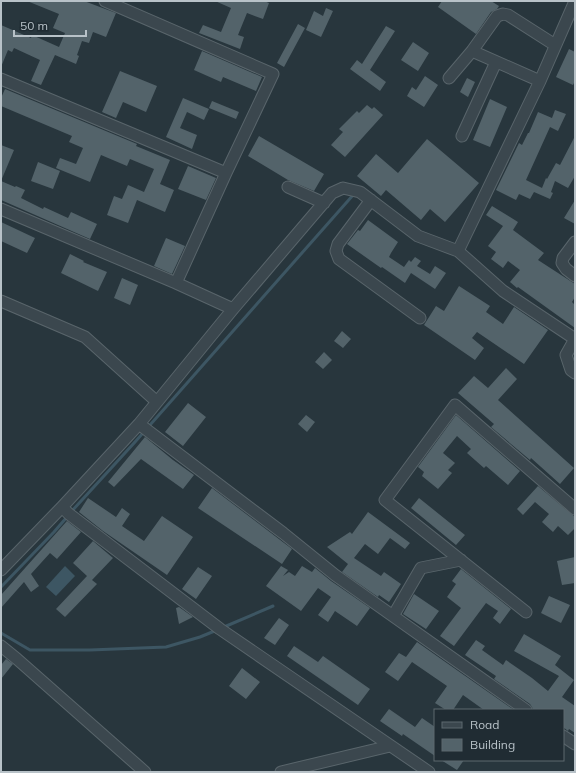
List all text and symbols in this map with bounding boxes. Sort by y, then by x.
scale bar [14,12,86,38]
text: 50 m [20,18,48,33]
legend [434,709,564,761]
text: Road [470,717,499,732]
text: Building [470,737,515,752]

